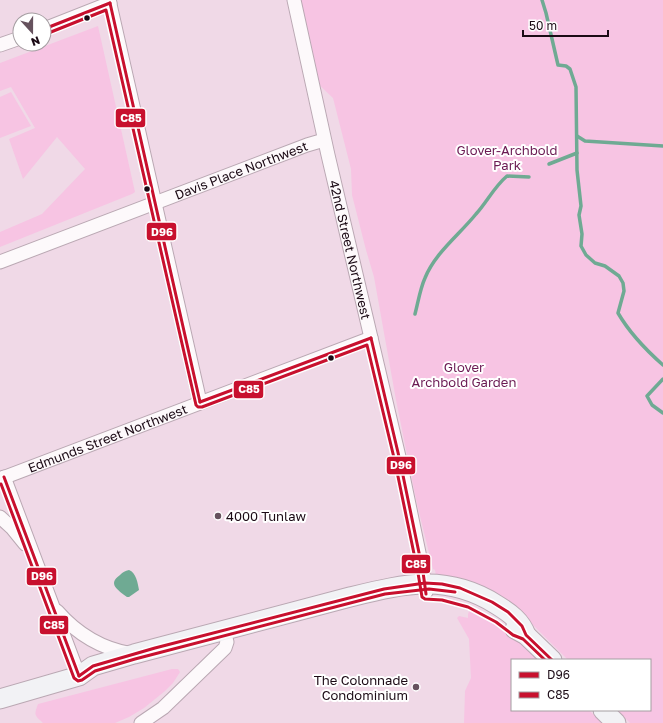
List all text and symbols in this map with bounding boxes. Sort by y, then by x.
north arrow [12,12,52,52]
scale bar [523,12,608,38]
unlabelled marker [82,13,92,23]
text: 50 m [529,18,557,33]
text: N [30,34,42,49]
line badge: C85 [115,108,146,128]
text: C85 [120,111,142,124]
street label: Davis Place Northwest [172,137,310,203]
park label: Glover-Archbold Park [456,142,558,173]
street label: 42nd Street Northwest [326,178,374,321]
unlabelled marker [142,184,152,194]
line badge: D96 [146,222,177,241]
text: D96 [151,225,173,238]
unlabelled marker [326,353,336,363]
park label: Glover Archbold Garden [412,359,516,390]
line badge: C85 [233,380,264,399]
text: C85 [238,382,260,395]
street label: Edmunds Street Northwest [26,401,189,476]
line badge: D96 [386,456,416,475]
text: D96 [390,458,412,471]
place label: 4000 Tunlaw [226,508,306,524]
marker: 4000 Tunlaw [213,511,223,521]
line badge: C85 [401,554,431,574]
text: C85 [405,557,427,570]
line badge: D96 [26,567,57,586]
text: D96 [31,569,53,582]
line badge: C85 [39,615,69,635]
text: C85 [43,618,65,631]
legend [511,659,651,711]
text: D96 [547,667,570,682]
place label: The Colonnade Condominium [314,672,408,703]
marker: The Colonnade Condominium [411,682,421,692]
text: C85 [547,687,569,702]

